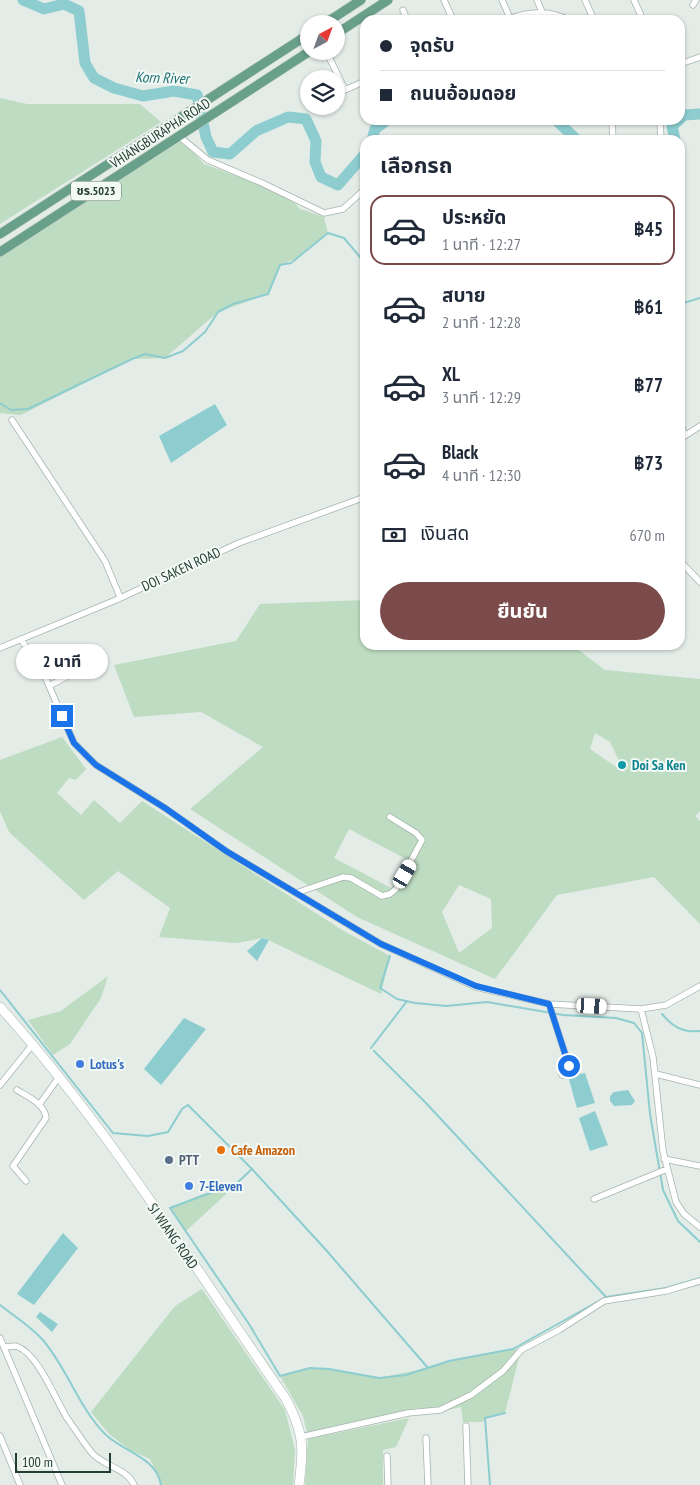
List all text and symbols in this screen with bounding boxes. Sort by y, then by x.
north arrow [300,15,345,60]
map controls [300,15,345,115]
text: จุดรับ [410,33,455,57]
water label: Korn River [135,67,191,88]
button: layers [300,70,345,115]
text: ถนนอ้อมดอย [410,81,516,105]
street label: VHIANGBURAPHA ROAD [106,94,213,173]
text: เลือกรถ [380,151,453,179]
road number: ชร.5023 [71,182,121,200]
text: ประหยัด [442,205,506,229]
icon: car [382,208,427,253]
text: ฿45 [634,217,663,241]
text: 1 นาที · 12:27 [442,234,521,254]
text: สบาย [442,283,486,307]
icon: car [382,286,427,331]
text: ฿61 [634,295,663,319]
text: 2 นาที · 12:28 [442,312,521,332]
text: XL [442,362,460,386]
icon: car [382,364,427,409]
text: ฿77 [634,373,663,397]
text: 3 นาที · 12:29 [442,387,521,407]
text: Black [442,440,478,464]
icon: car [382,442,427,487]
text: ฿73 [634,451,663,475]
text: 4 นาที · 12:30 [442,465,521,485]
icon: cash [380,521,408,549]
text: เงินสด [420,521,469,545]
text: 670 m [630,525,665,545]
street label: DOI SAKEN ROAD [139,543,223,595]
button: ยืนยัน [380,582,665,640]
callout: 2 นาที [16,644,108,678]
text: 2 นาที [43,651,81,671]
route end [51,705,73,727]
place label: Doi Sa Ken [632,756,686,774]
marker: Doi Sa Ken [616,759,628,771]
car [391,857,418,891]
car [576,998,607,1014]
place label: Lotus's [90,1055,124,1073]
route start [558,1055,580,1077]
marker: Lotus's [74,1058,86,1070]
place label: Cafe Amazon [231,1141,295,1159]
marker: Cafe Amazon [215,1144,227,1156]
place label: PTT [179,1151,200,1169]
marker: PTT [163,1154,175,1166]
place label: 7-Eleven [199,1177,242,1195]
marker: 7-Eleven [183,1180,195,1192]
street label: SI WIANG ROAD [144,1200,202,1272]
scale bar [15,1450,111,1473]
text: 100 m [22,1453,53,1471]

